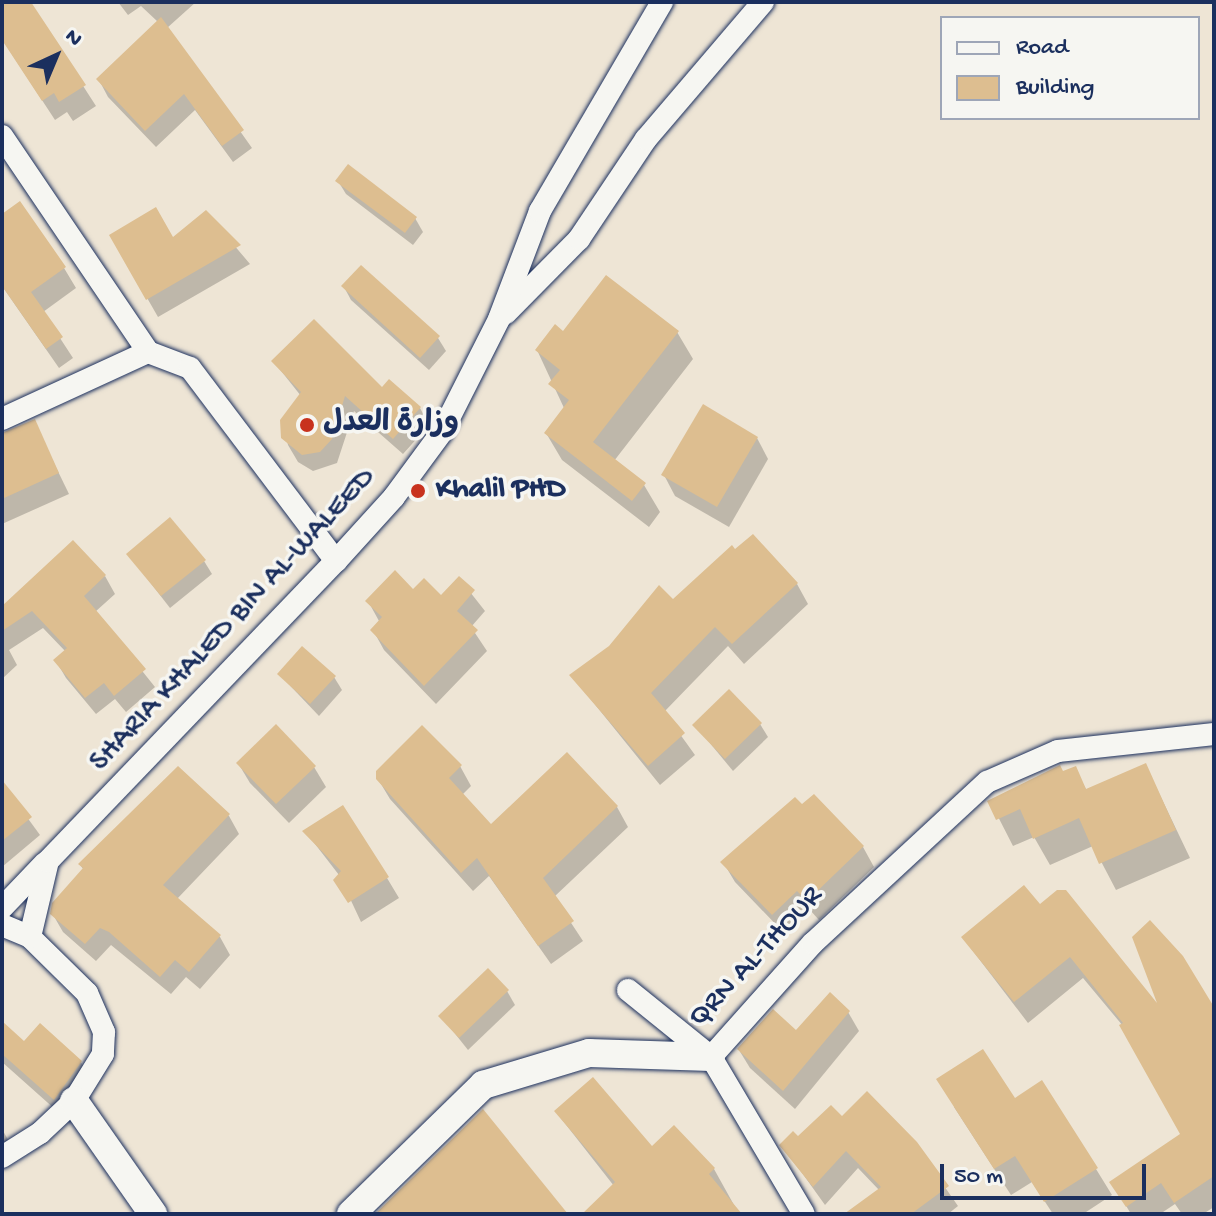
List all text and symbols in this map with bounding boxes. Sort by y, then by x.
north arrow [16,16,96,96]
legend [940,16,1200,120]
text: N [58,24,87,53]
text: Road [1016,34,1068,63]
text: Building [1016,74,1094,103]
place label: وزارة العدل [323,407,459,443]
marker: وزارة العدل [298,416,316,434]
street label: SHARIA KHALED BIN AL-WALEED [84,462,384,780]
place label: Khalil PHD [436,473,565,509]
marker: Khalil PHD [407,480,429,502]
street label: QRN AL-THOUR [682,880,832,1036]
scale bar [944,1148,1150,1198]
text: 50 m [954,1163,1003,1192]

